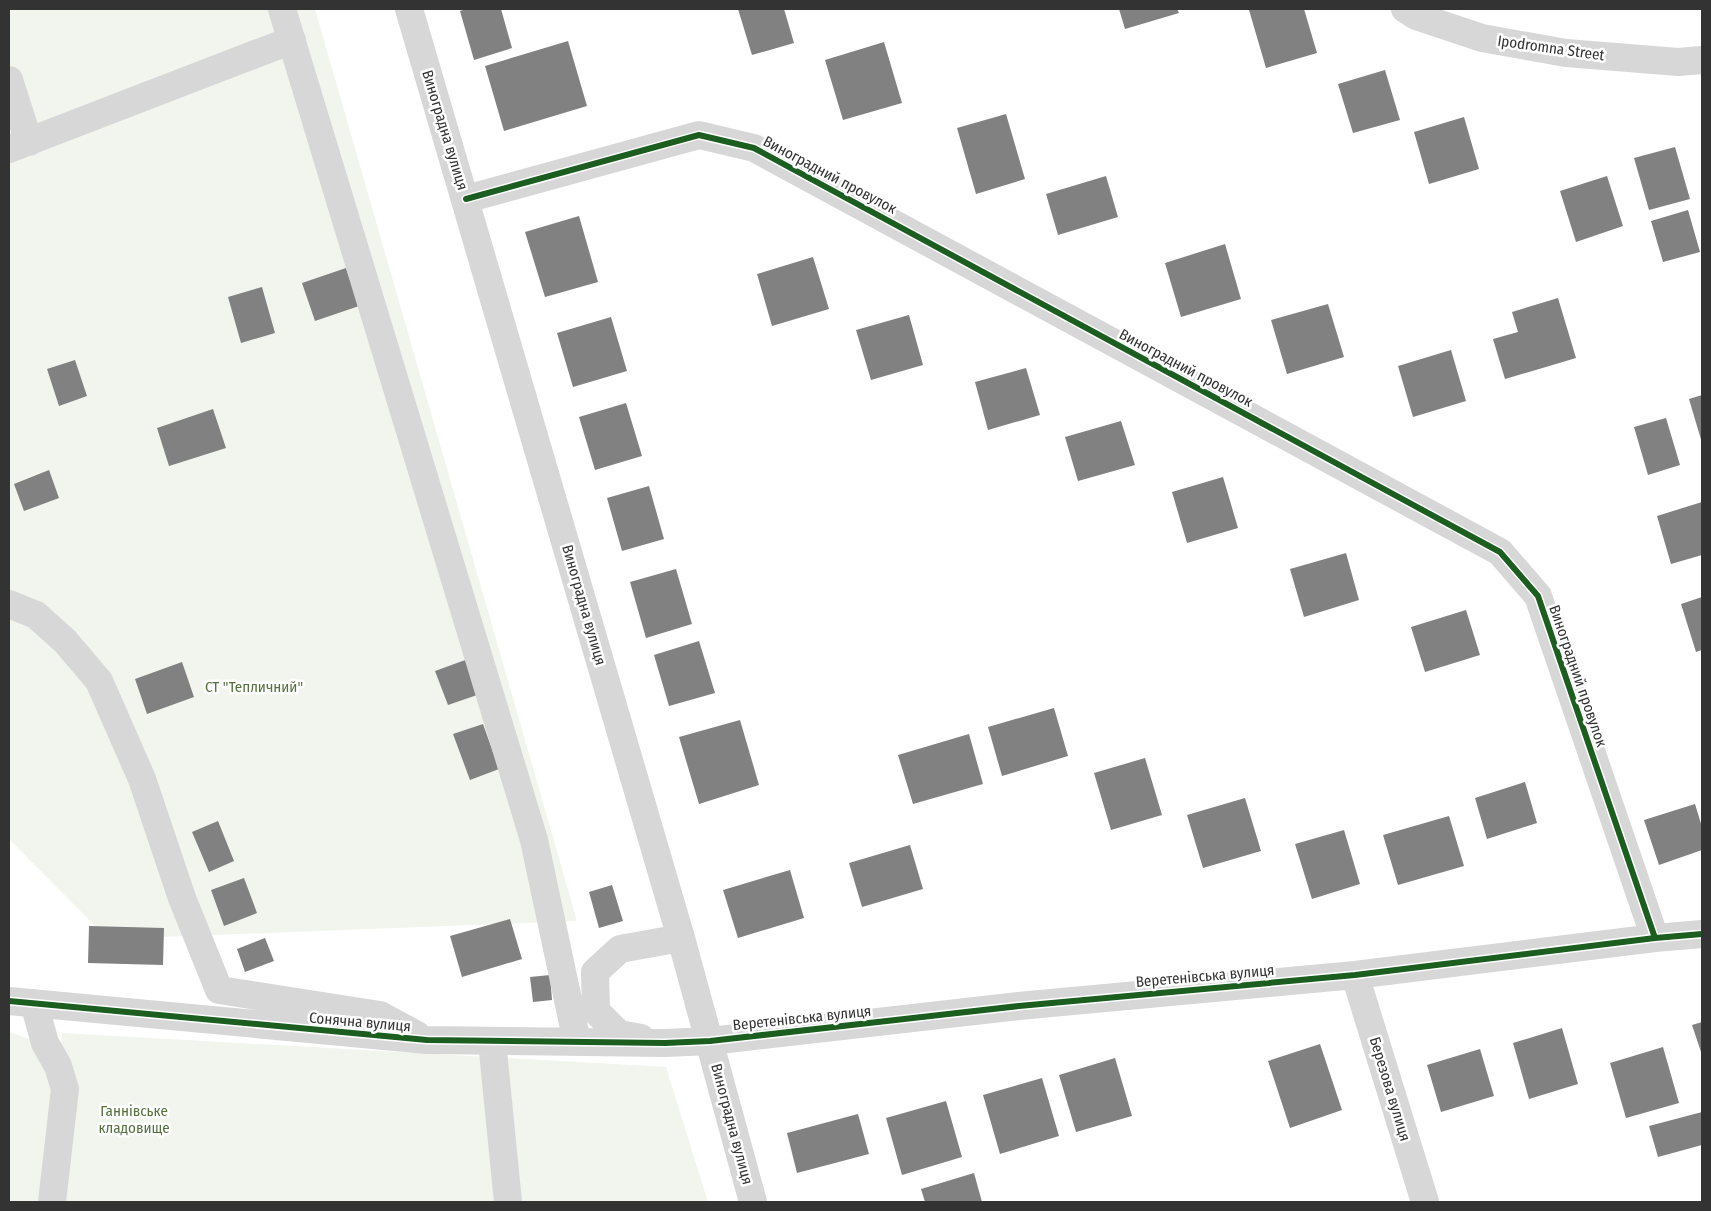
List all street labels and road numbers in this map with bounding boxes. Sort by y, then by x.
street label: Ipodromna Street [1496,32,1606,64]
street label: Виноградна вулиця [418,68,472,192]
street label: Виноградний провулок [760,132,900,218]
street label: Виноградний провулок [1116,325,1256,411]
street label: Виноградна вулиця [558,543,610,667]
street label: Виноградний провулок [1545,603,1611,749]
street label: Веретенівська вулиця [1135,961,1275,991]
street label: Веретенівська вулиця [732,1002,872,1034]
street label: Сонячна вулиця [308,1009,412,1035]
street label: Березова вулиця [1366,1035,1414,1143]
street label: Виноградна вулиця [707,1062,757,1186]

